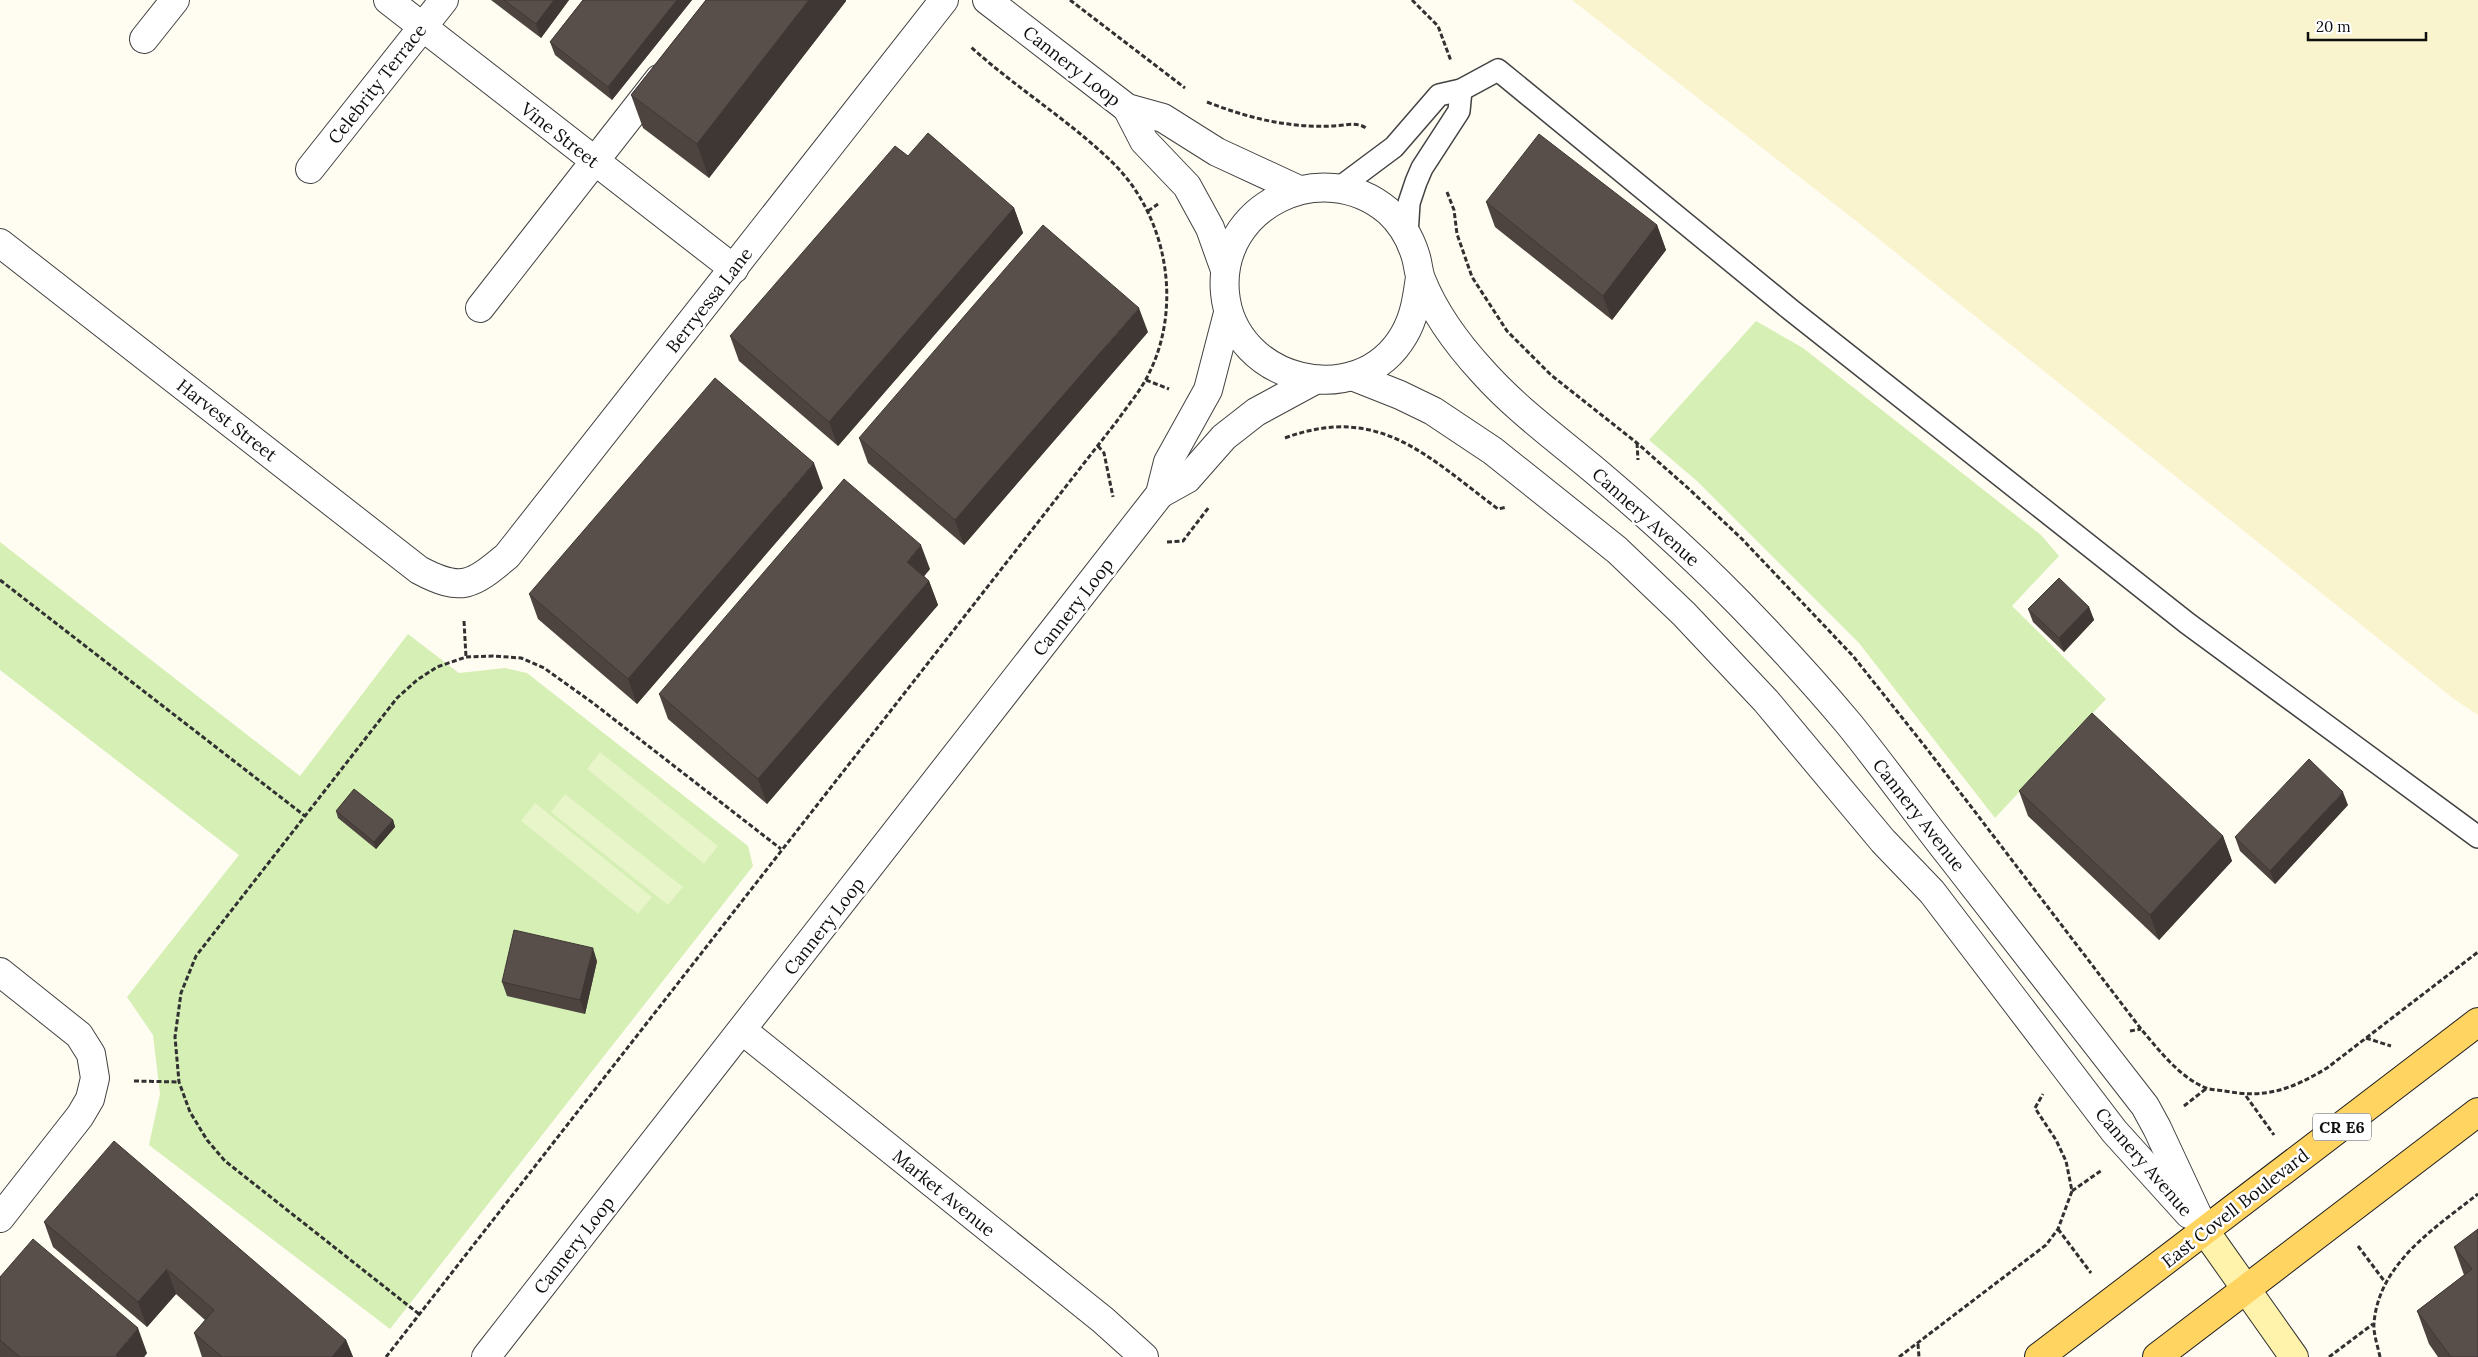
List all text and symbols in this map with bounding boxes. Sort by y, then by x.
scale bar [2308,10,2426,42]
text: 20 m [2316,17,2351,36]
street label: Celebrity Terrace [323,19,431,149]
street label: Cannery Loop [1018,21,1126,111]
street label: Vine Street [515,97,604,173]
street label: Berryessa Lane [661,243,757,357]
street label: Harvest Street [172,374,282,466]
street label: Cannery Avenue [1587,463,1705,572]
street label: Cannery Loop [1028,553,1118,661]
street label: Cannery Avenue [1868,754,1970,876]
street label: Cannery Loop [779,872,869,980]
street label: Cannery Avenue [2090,1103,2198,1221]
road number: CR E6 [2313,1114,2371,1140]
street label: East Covell Boulevard [2157,1143,2313,1273]
street label: Market Avenue [888,1145,1000,1242]
street label: Cannery Loop [529,1191,619,1299]

